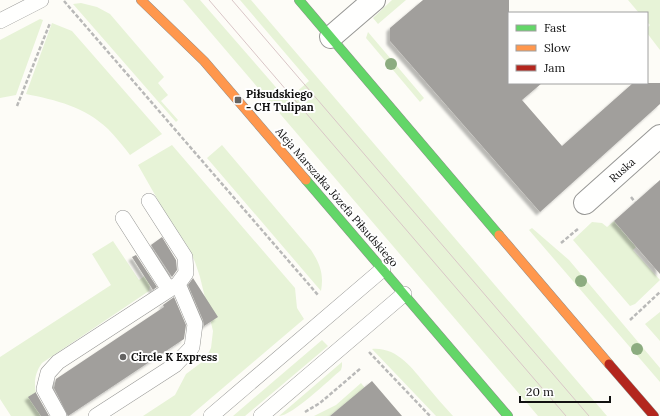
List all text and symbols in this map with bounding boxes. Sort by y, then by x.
legend [508,12,648,84]
text: Fast [544,20,567,35]
text: Slow [544,40,571,55]
text: Jam [543,60,565,75]
place label: Piłsudskiego - CH Tulipan [246,87,314,114]
marker: Piłsudskiego - CH Tulipan [233,95,243,105]
street label: Aleja Marszałka Józefa Piłsudskiego [272,124,401,270]
street label: Ruska [606,154,638,185]
place label: Circle K Express [131,350,217,364]
marker: Circle K Express [118,352,128,362]
scale bar [520,378,610,404]
text: 20 m [526,384,554,399]

